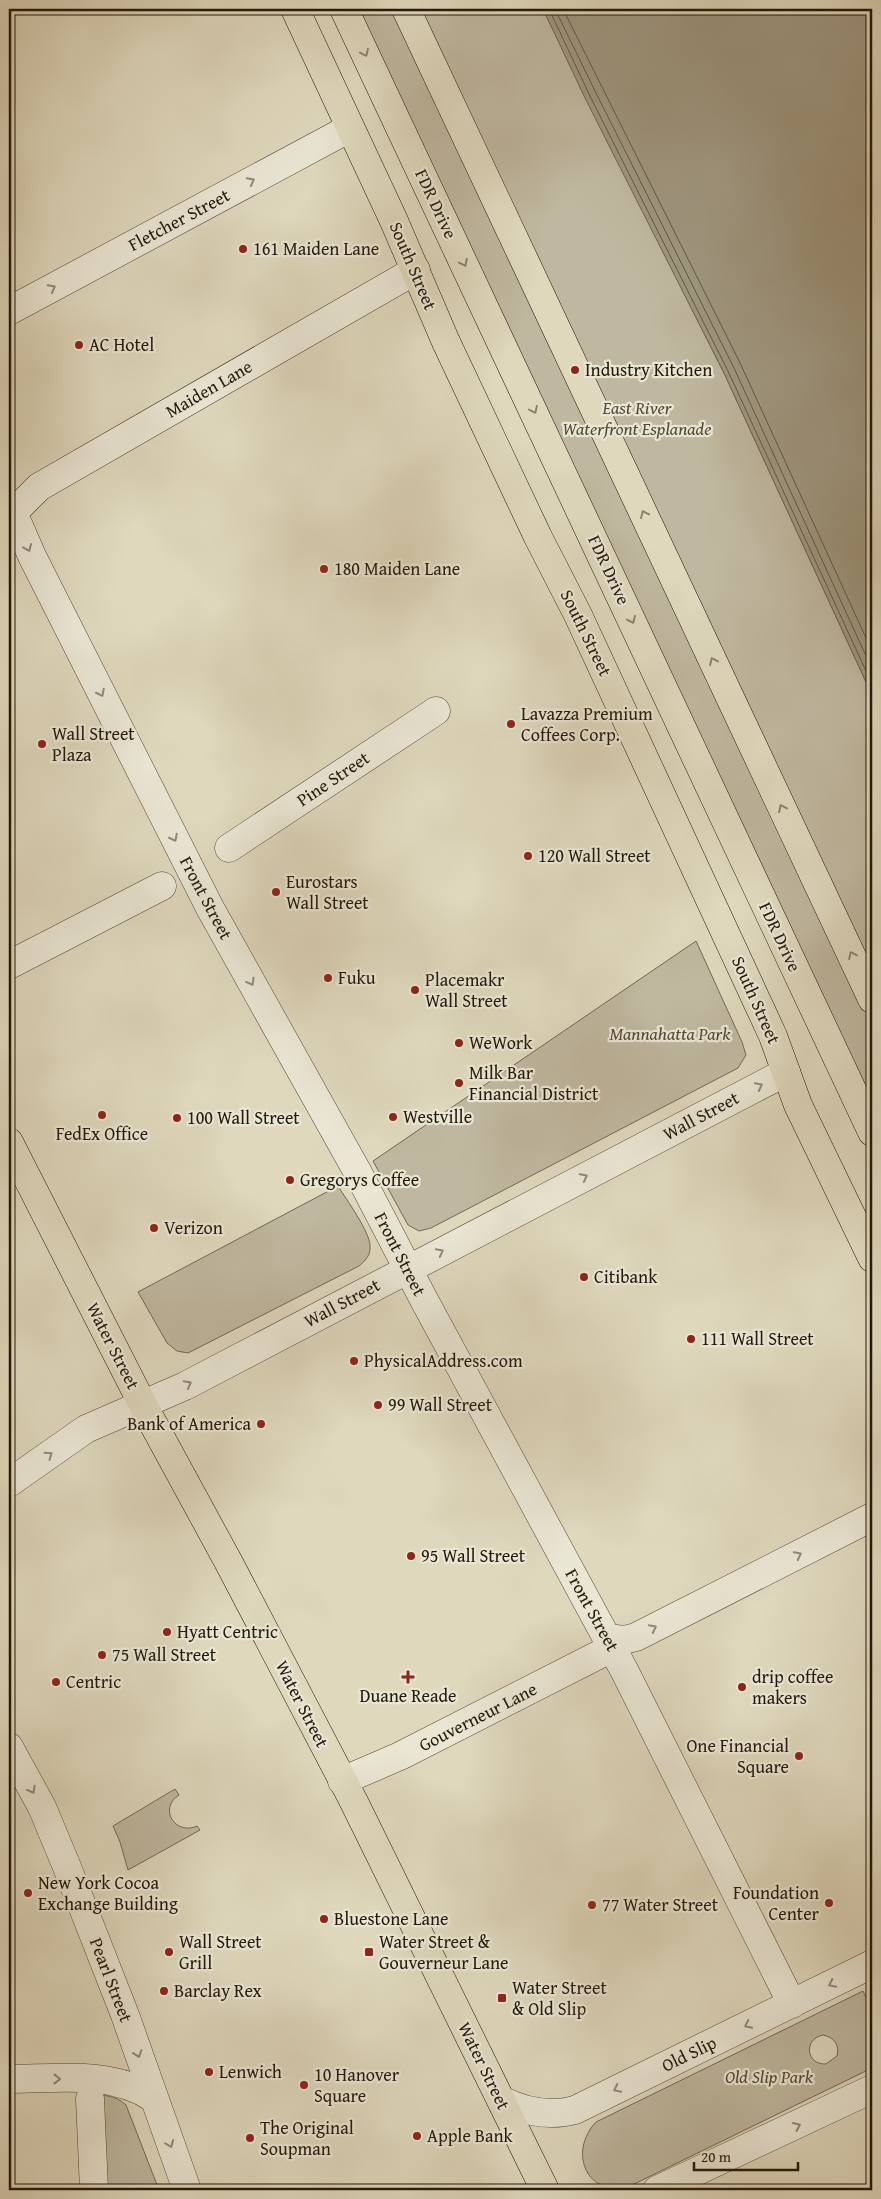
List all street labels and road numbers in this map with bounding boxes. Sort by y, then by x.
street label: FDR Drive [408,164,464,243]
street label: Fletcher Street [123,181,235,258]
street label: South Street [383,217,444,315]
street label: Maiden Lane [160,353,257,424]
street label: FDR Drive [581,530,637,609]
street label: South Street [554,585,619,681]
street label: Pine Street [291,744,375,813]
street label: Front Street [173,851,240,945]
street label: FDR Drive [752,897,808,976]
street label: South Street [725,952,788,1049]
street label: Wall Street [658,1084,744,1147]
street label: Front Street [368,1207,433,1301]
street label: Wall Street [299,1271,385,1334]
street label: Water Street [80,1297,147,1395]
street label: Front Street [559,1563,627,1657]
street label: Water Street [269,1655,336,1753]
street label: Gouverneur Lane [414,1675,542,1758]
street label: Pearl Street [83,1934,140,2027]
street label: Water Street [452,2017,518,2115]
street label: Old Slip [657,2029,721,2078]

